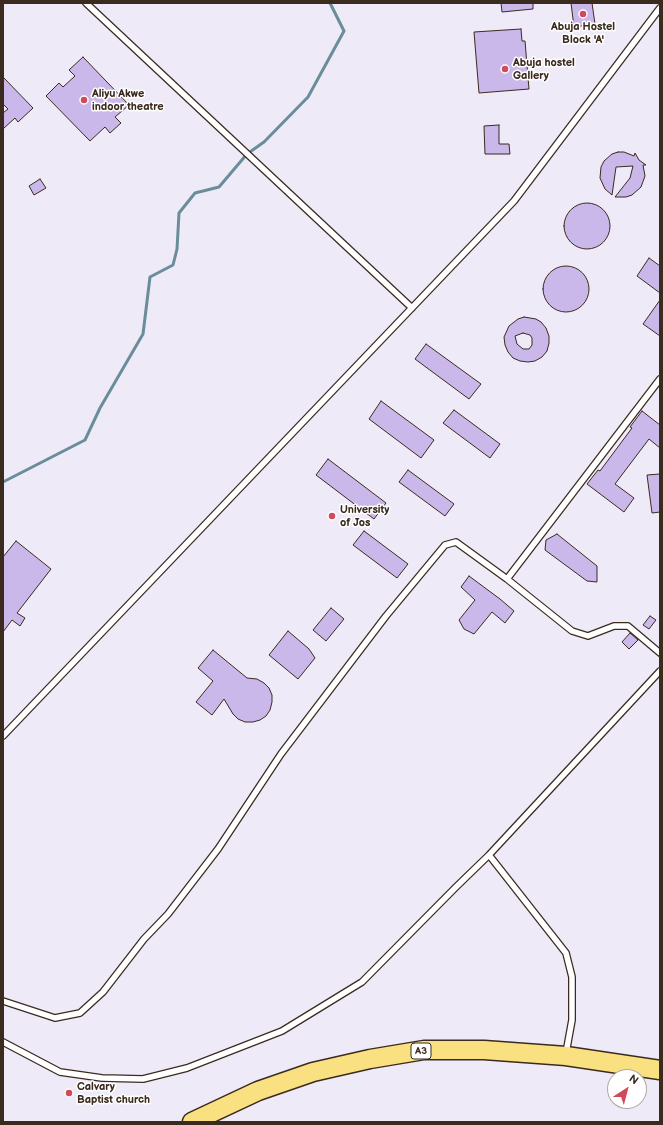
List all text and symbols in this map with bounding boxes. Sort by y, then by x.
marker: Abuja Hostel Block 'A' [578,9,588,19]
place label: Abuja Hostel Block 'A' [551,20,615,46]
place label: Abuja hostel Gallery [513,56,575,82]
marker: Abuja hostel Gallery [500,64,510,74]
place label: Aliyu Akwe indoor theatre [92,87,164,113]
marker: Aliyu Akwe indoor theatre [79,95,89,105]
place label: University of Jos [340,503,389,529]
marker: University of Jos [327,511,337,521]
road number: A3 [411,1043,431,1059]
north arrow [607,1069,647,1109]
text: N [627,1072,641,1087]
place label: Calvary Baptist church [77,1080,150,1106]
marker: Calvary Baptist church [64,1088,74,1098]

